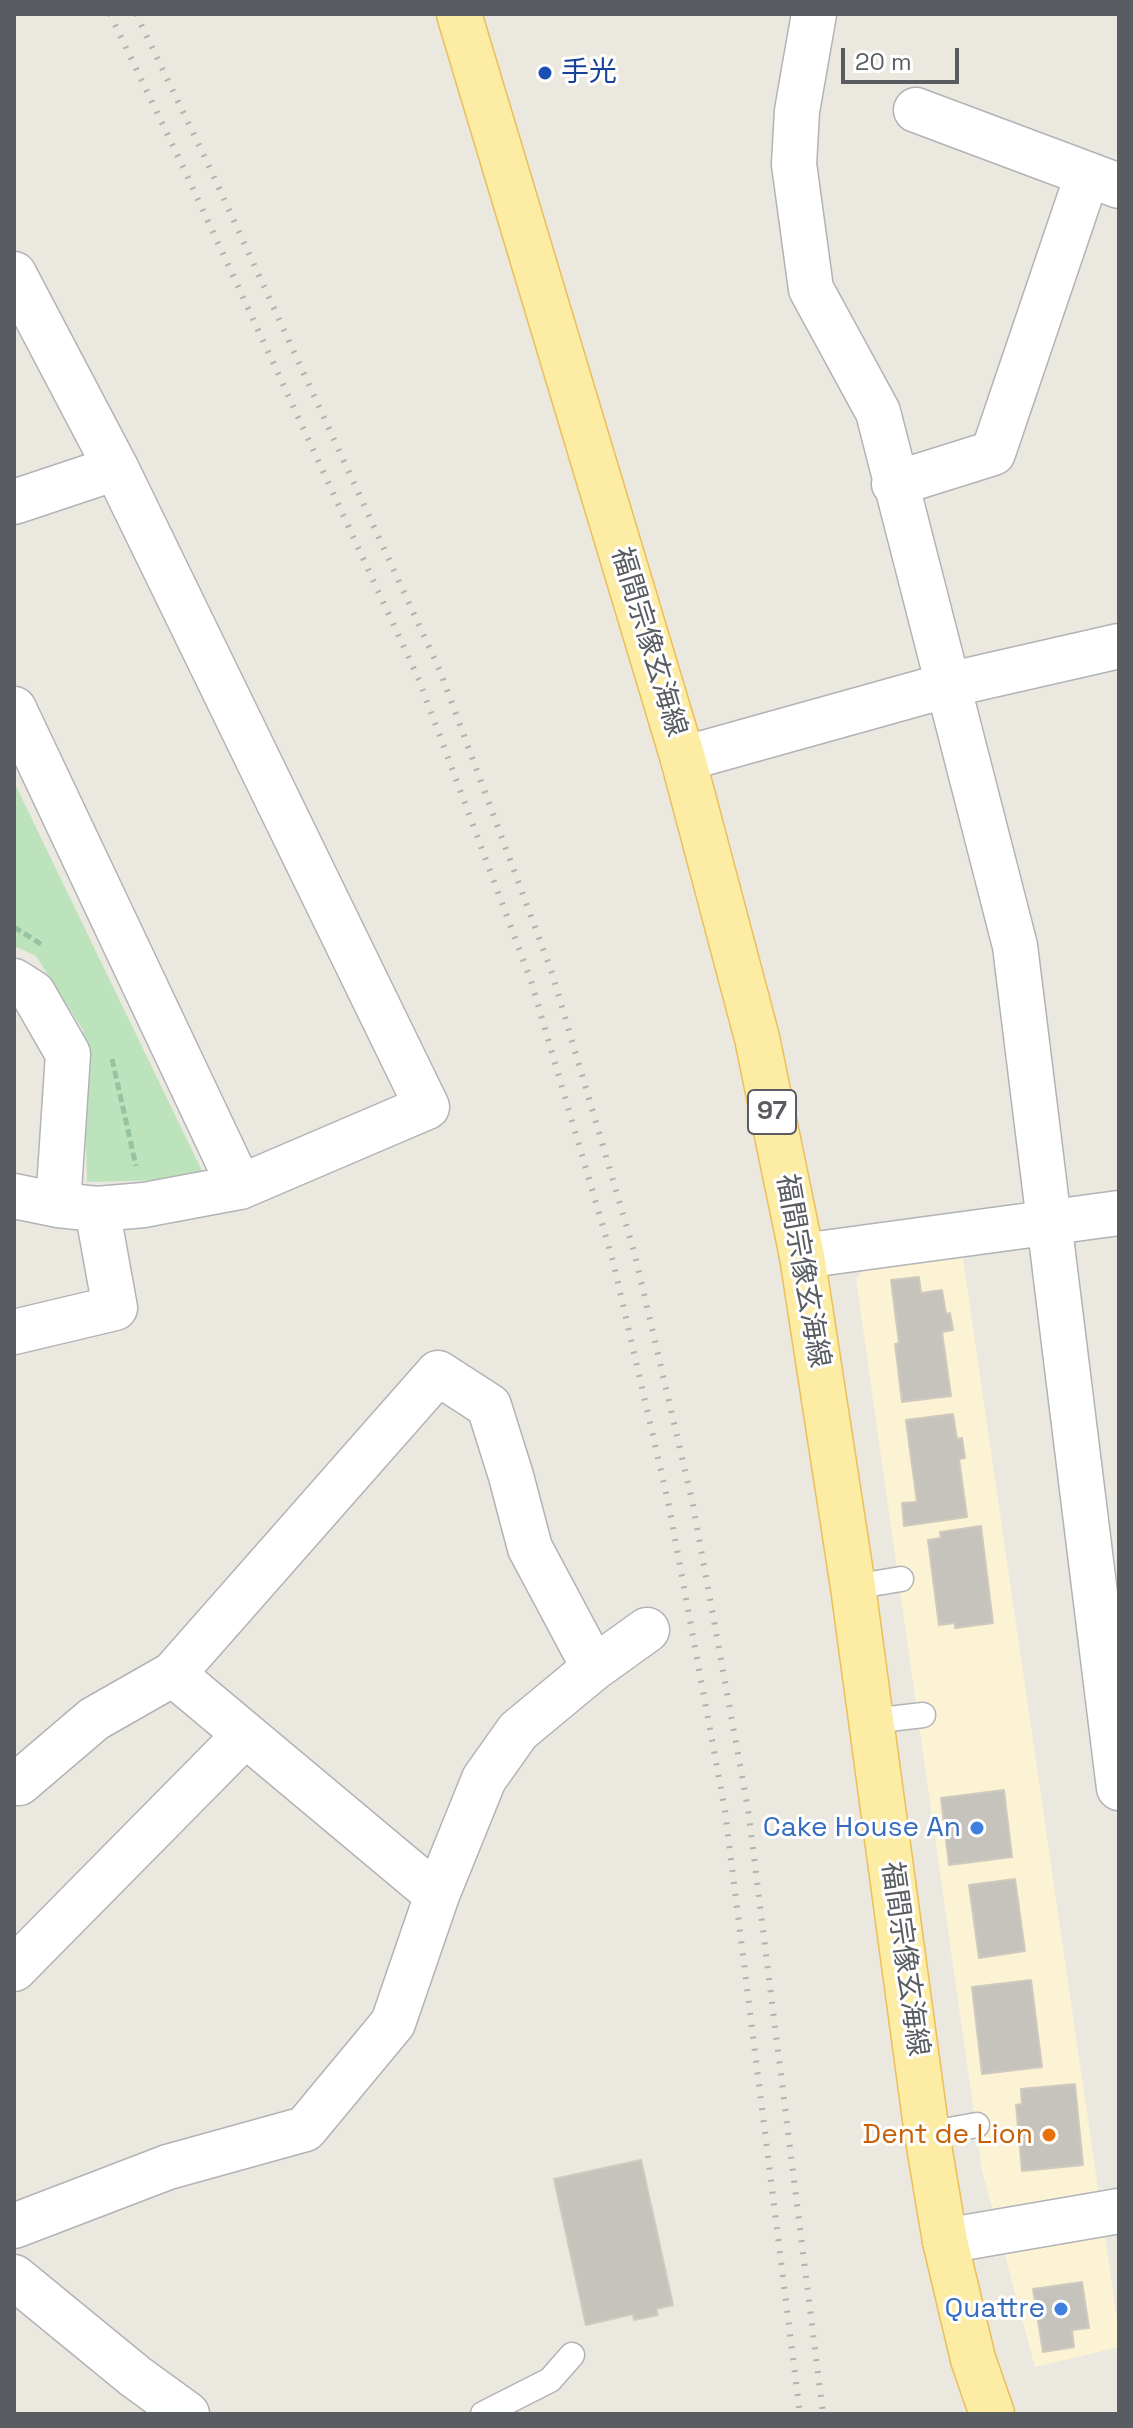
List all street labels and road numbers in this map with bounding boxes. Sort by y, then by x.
street label: 福間宗像玄海線 [603,543,693,741]
road number: 97 [748,1090,796,1134]
street label: 福間宗像玄海線 [768,1172,836,1370]
street label: 福間宗像玄海線 [874,1860,934,2058]

